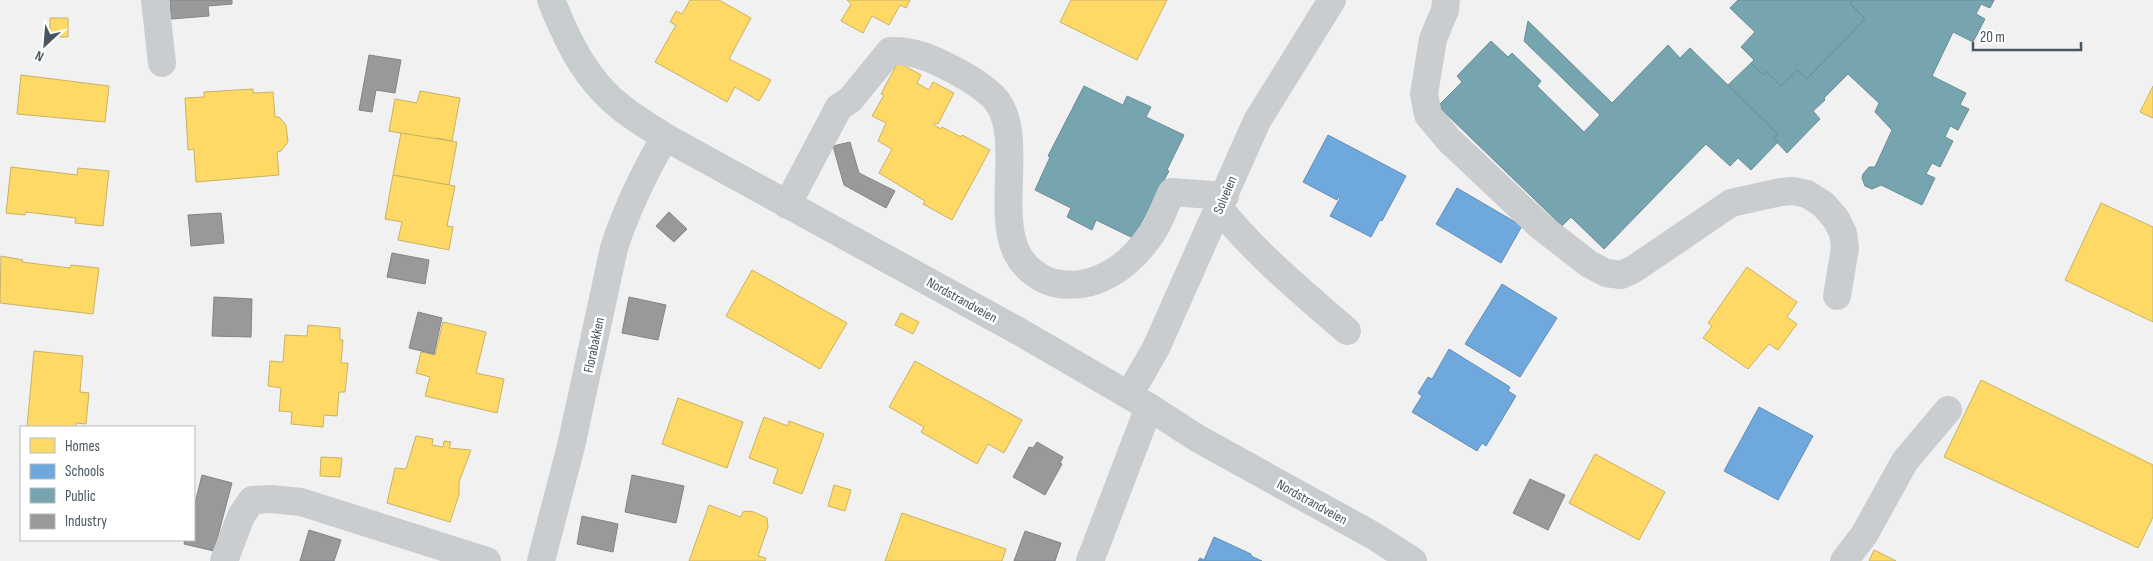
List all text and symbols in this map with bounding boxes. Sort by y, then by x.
north arrow [20,20,70,70]
scale bar [1973,20,2080,52]
text: 20 m [1980,28,2005,47]
text: N [32,47,47,66]
street label: Solveien [1209,173,1241,217]
street label: Nordstrandveien [924,274,1000,326]
street label: Florabakken [580,316,608,374]
legend [20,426,195,541]
text: Homes [65,437,100,456]
text: Schools [65,462,104,481]
street label: Nordstrandveien [1274,476,1350,528]
text: Public [65,487,96,506]
text: Industry [65,512,107,531]

